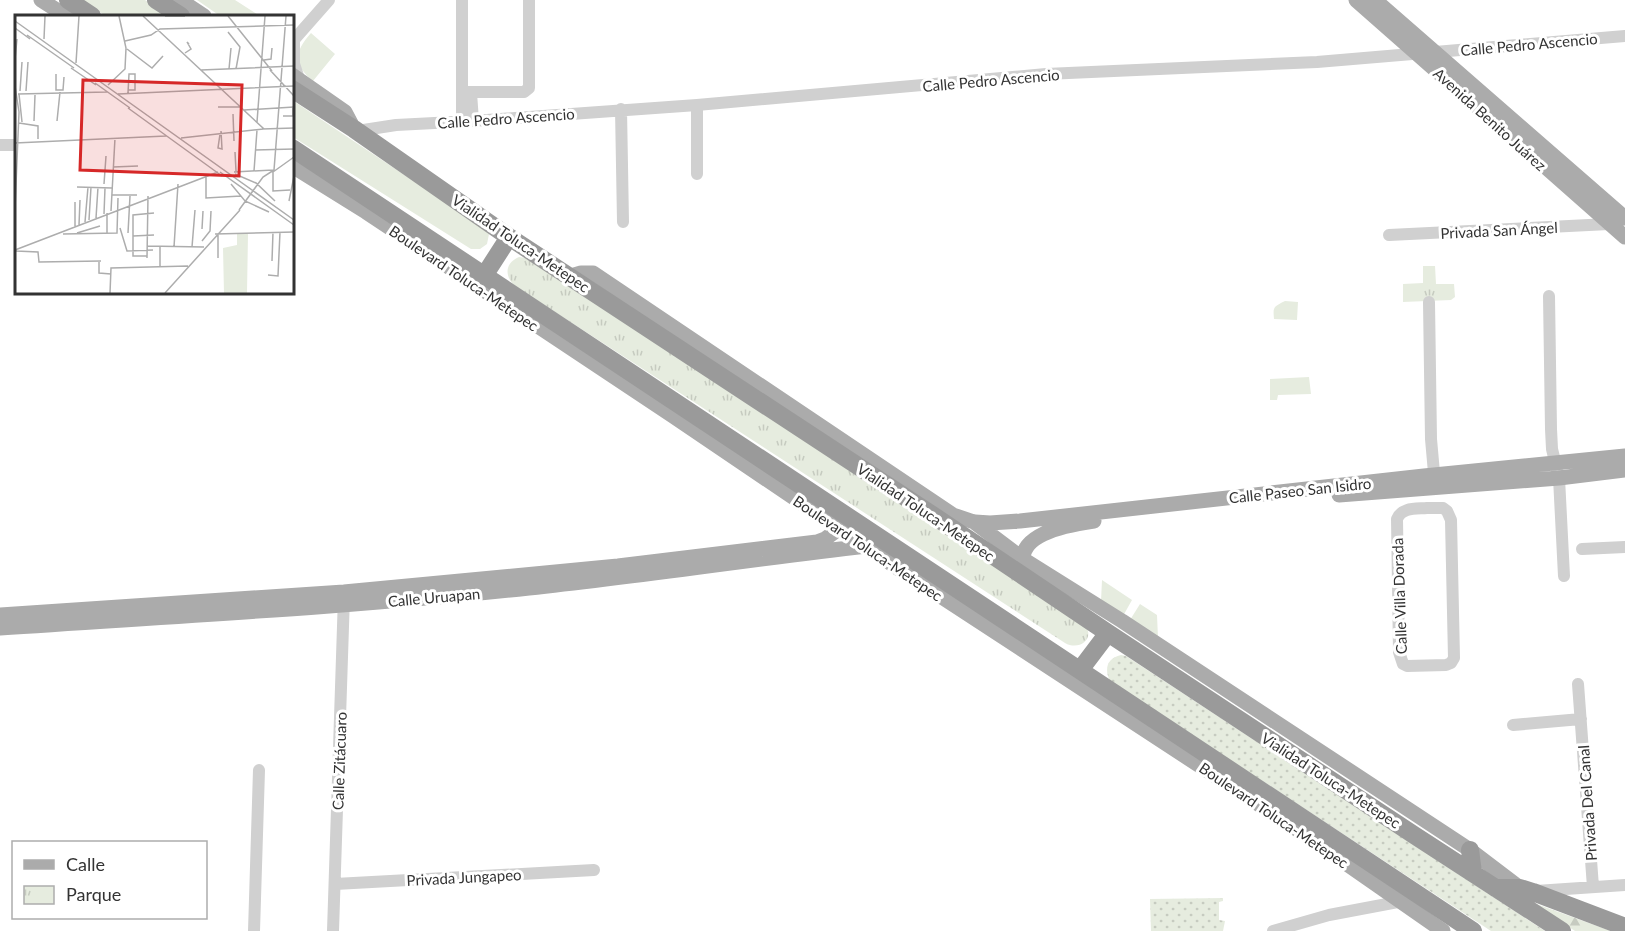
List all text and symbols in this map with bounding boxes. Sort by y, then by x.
inset map [15,15,294,294]
street label: Calle Pedro Ascencio [1460,29,1598,59]
street label: Avenida Benito Juárez [1430,64,1550,174]
street label: Calle Pedro Ascencio [922,65,1060,95]
street label: Calle Pedro Ascencio [437,104,575,132]
street label: Vialidad Toluca-Metepec [449,190,593,296]
street label: Privada San Ángel [1440,218,1558,242]
street label: Boulevard Toluca-Metepec [386,221,542,335]
street label: Vialidad Toluca-Metepec [854,459,998,565]
street label: Calle Paseo San Isidro [1228,474,1372,506]
street label: Boulevard Toluca-Metepec [790,491,946,605]
street label: Calle Villa Dorada [1388,538,1410,654]
street label: Calle Uruapan [387,584,481,610]
street label: Calle Zitácuaro [328,712,350,810]
street label: Vialidad Toluca-Metepec [1258,728,1404,832]
street label: Privada Del Canal [1574,744,1600,862]
street label: Boulevard Toluca-Metepec [1196,758,1352,872]
legend [12,841,207,919]
text: Calle [66,853,105,875]
street label: Privada Jungapeo [406,865,522,889]
text: Parque [66,883,121,905]

